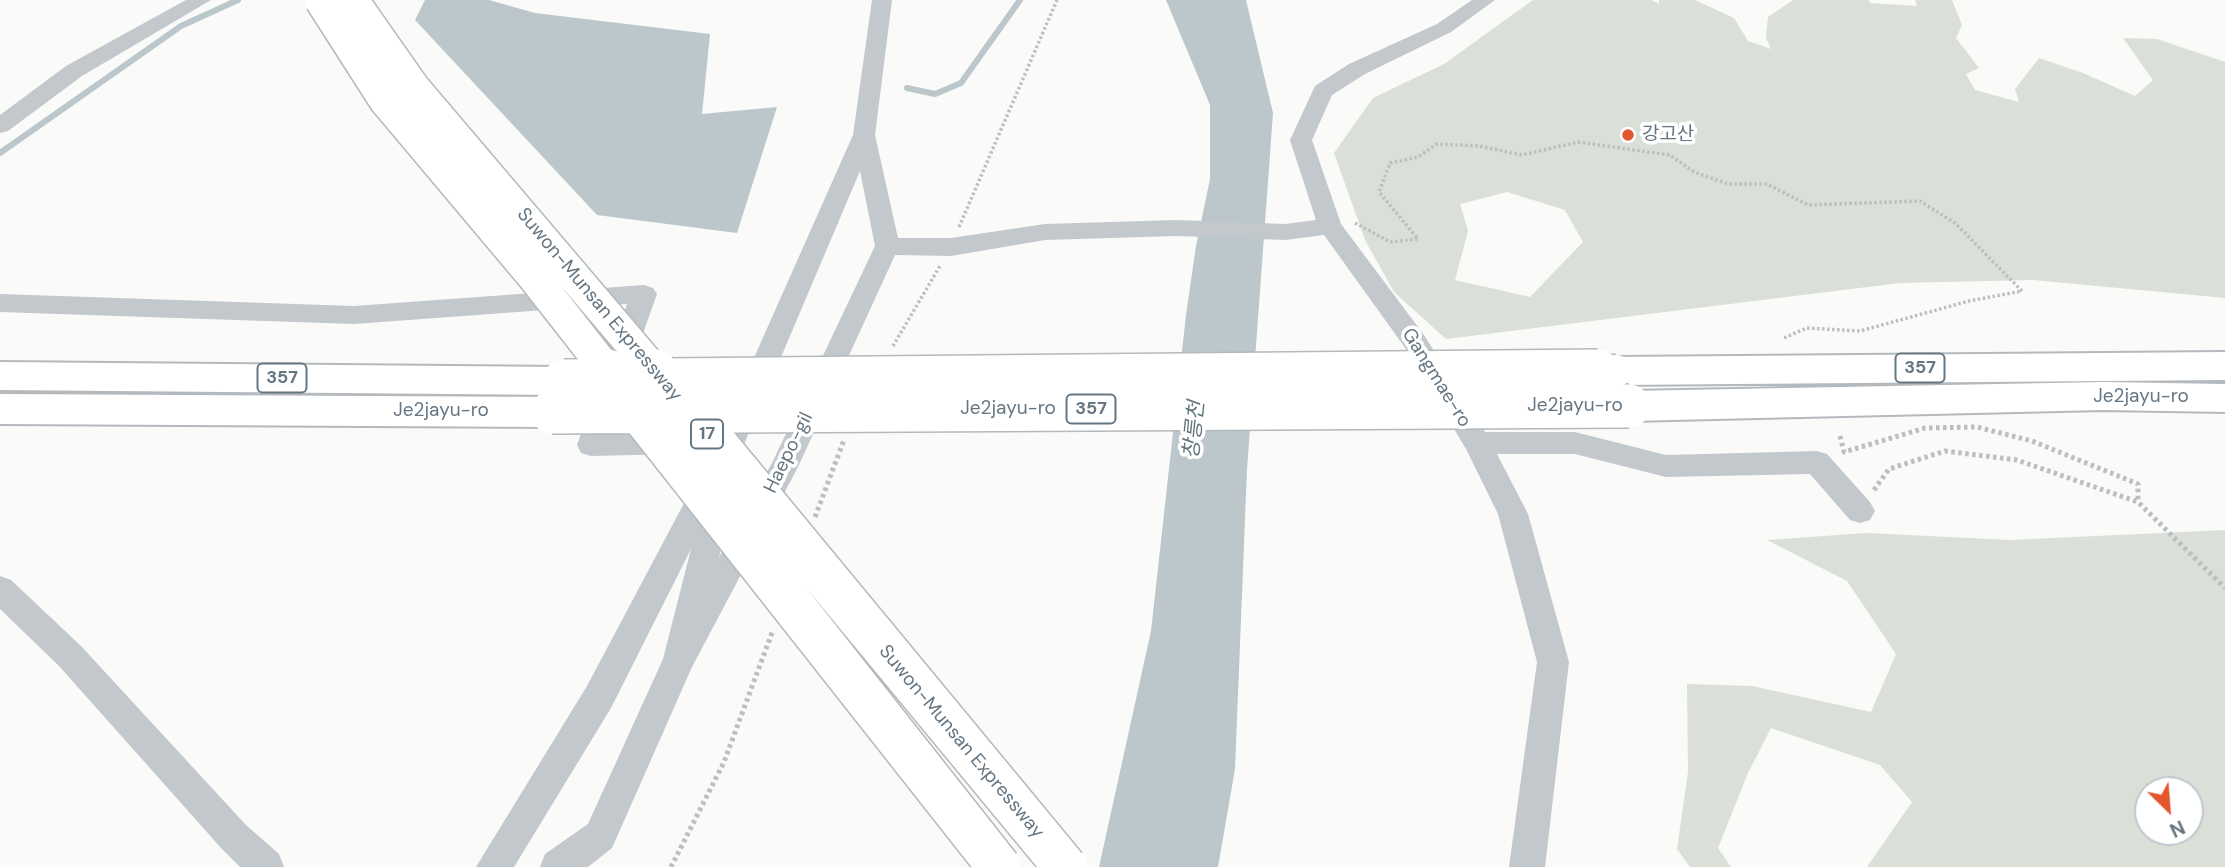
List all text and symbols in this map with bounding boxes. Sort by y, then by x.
place label: 강고산 [1642,124,1694,146]
marker: 강고산 [1620,127,1636,143]
street label: Suwon-Munsan Expressway [511,204,687,406]
street label: Gangmae-ro [1397,324,1475,432]
road number: 357 [1896,354,1944,382]
road number: 357 [258,364,306,392]
street label: Je2jayu-ro [2093,386,2189,408]
road number: 357 [1066,394,1116,424]
street label: Je2jayu-ro [1527,395,1623,417]
street label: Je2jayu-ro [960,398,1056,420]
street label: Je2jayu-ro [393,400,489,422]
water label: 창릉천 [1179,400,1211,460]
street label: Haepo-gil [760,409,818,497]
road number: 17 [691,420,723,448]
street label: Suwon-Munsan Expressway [873,641,1049,843]
north arrow [2134,776,2204,846]
text: N [2166,814,2189,843]

